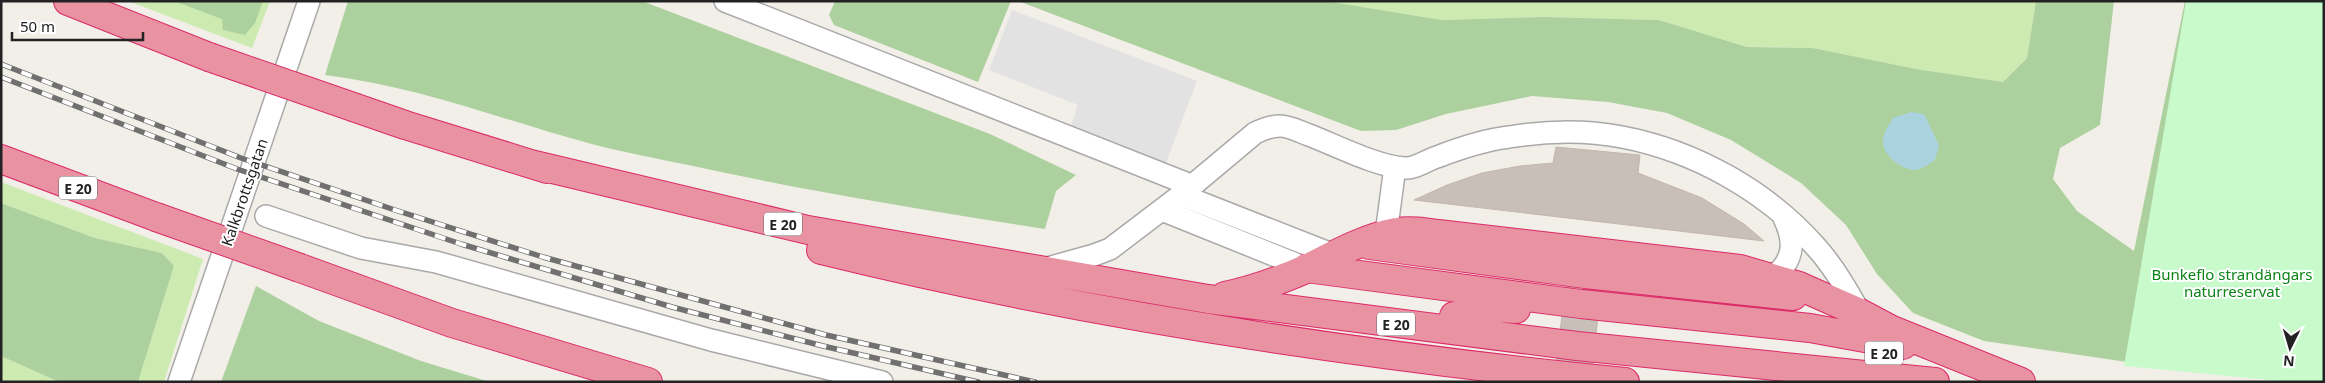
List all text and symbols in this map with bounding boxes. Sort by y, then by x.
scale bar [12,10,144,42]
text: 50 m [20,16,55,36]
street label: Kalkbrottsgatan [216,136,272,248]
road number: E 20 [59,177,97,200]
road number: E 20 [764,212,802,235]
park label: Bunkeflo strandängars naturreservat [2152,264,2312,301]
road number: E 20 [1377,312,1415,336]
north arrow [2265,323,2315,373]
road number: E 20 [1865,342,1903,364]
text: N [2282,351,2295,371]

